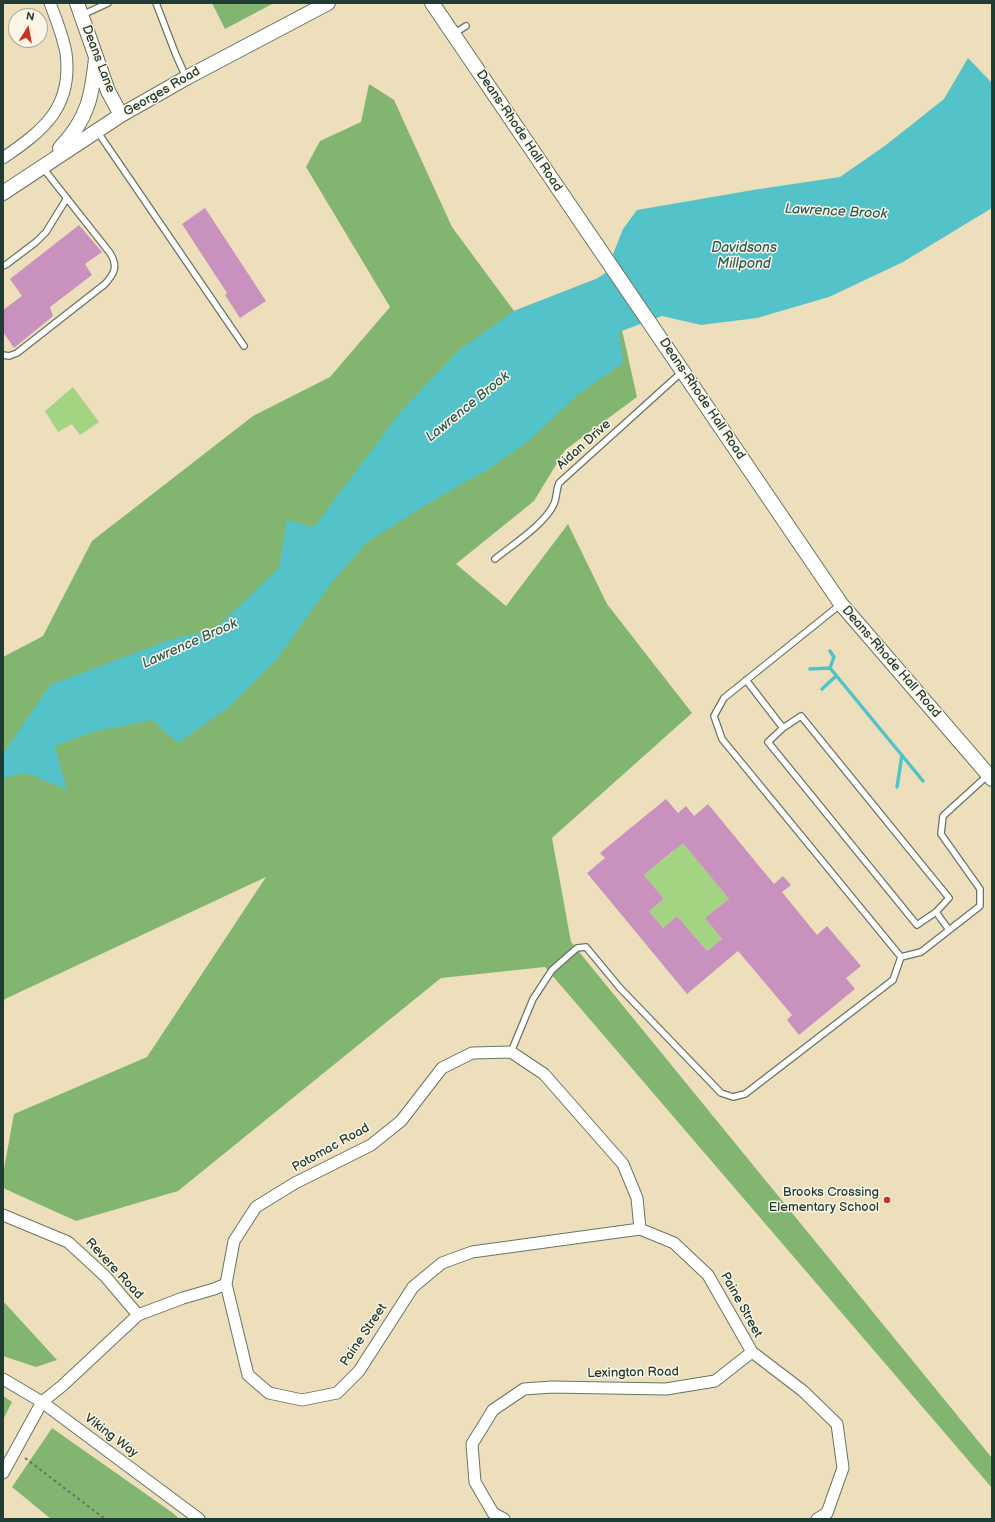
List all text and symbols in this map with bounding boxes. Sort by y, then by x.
north arrow [8,8,48,48]
text: N [25,10,35,24]
street label: Deans Lane [78,23,118,95]
street label: Georges Road [121,64,203,120]
street label: Deans-Rhode Hall Road [473,67,565,195]
water label: Lawrence Brook [784,201,888,223]
water label: Davidsons Millpond [711,240,777,272]
street label: Deans-Rhode Hall Road [656,335,748,463]
water label: Lawrence Brook [423,368,513,446]
street label: Aidan Drive [554,417,614,473]
street label: Deans-Rhode Hall Road [838,603,944,721]
water label: Lawrence Brook [140,615,240,673]
street label: Potomac Road [290,1120,372,1176]
place label: Brooks Crossing Elementary School [769,1185,879,1216]
marker: Brooks Crossing Elementary School [882,1195,892,1205]
street label: Revere Road [82,1235,146,1303]
street label: Paine Street [717,1270,765,1340]
street label: Paine Street [337,1301,391,1369]
street label: Lexington Road [587,1364,679,1382]
street label: Viking Way [81,1411,141,1461]

